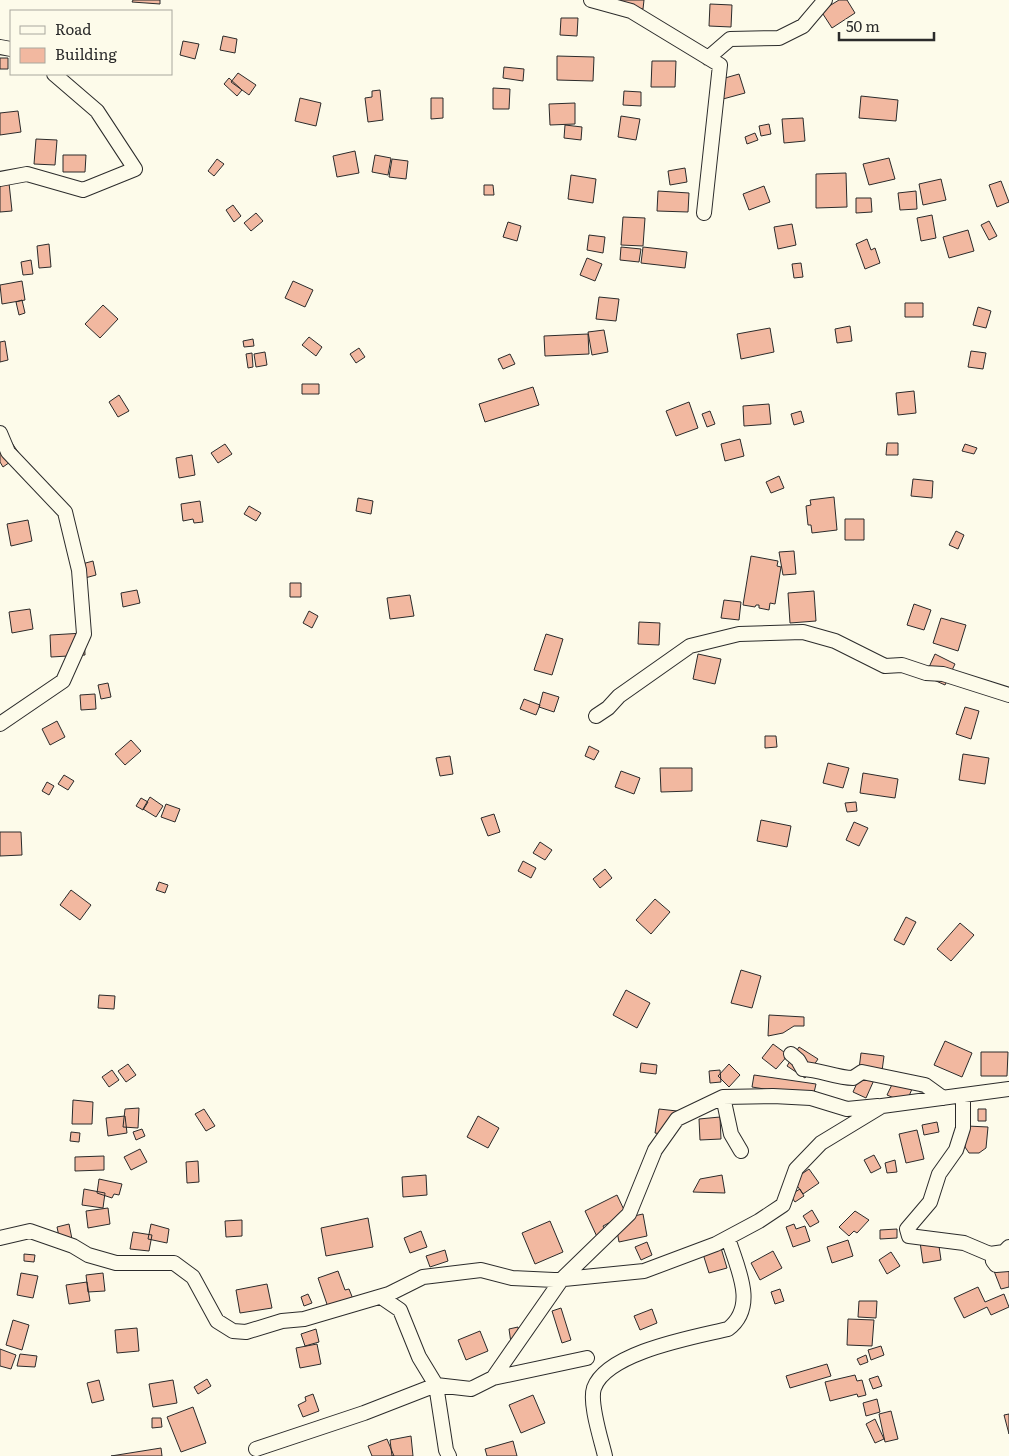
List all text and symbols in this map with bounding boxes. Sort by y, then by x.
legend [10,10,172,75]
scale bar [839,10,934,42]
text: 50 m [846,14,880,37]
text: Road [55,17,91,40]
text: Building [55,42,117,65]

